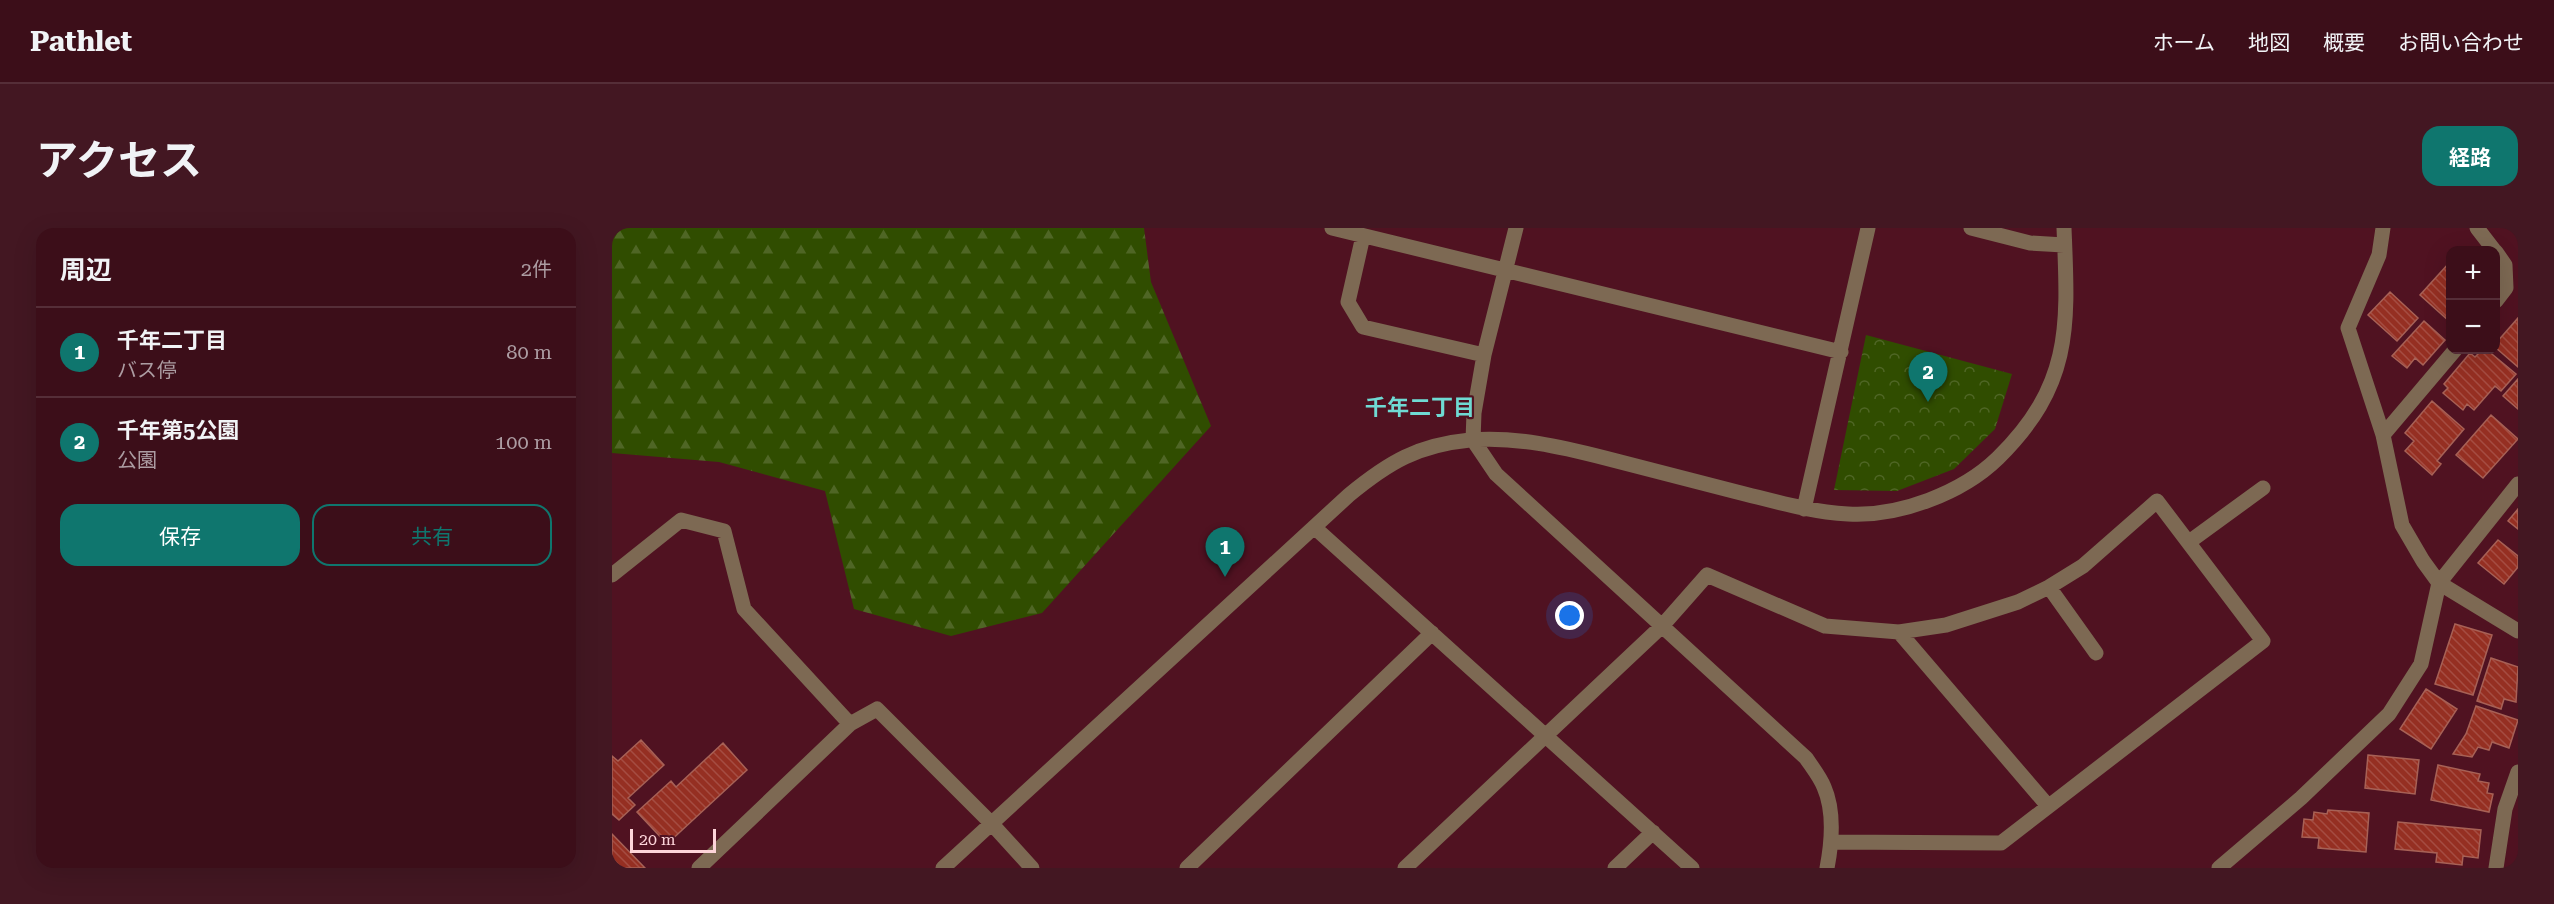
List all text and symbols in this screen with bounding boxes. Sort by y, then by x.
text: Pathlet [30,25,132,58]
text: ホーム [2153,31,2215,55]
text: 地図 [2248,31,2290,55]
text: 概要 [2323,31,2365,55]
text: お問い合わせ [2398,31,2524,55]
button: 経路 [2422,126,2518,186]
text: アクセス [36,136,202,185]
map controls [2446,246,2500,354]
button: + [2446,246,2500,300]
text: 周辺 [60,255,112,285]
text: 2件 [521,257,552,281]
button: − [2446,300,2500,354]
text: 千年二丁目 [117,328,227,353]
text: 1 [74,340,85,364]
text: 80 m [506,340,552,364]
pin: 2 [1908,352,1948,402]
text: バス停 [117,358,177,382]
district label: 千年二丁目 [1365,395,1475,420]
text: 千年第5公園 [117,418,239,443]
text: 2 [74,430,85,454]
text: 100 m [495,430,552,454]
text: 公園 [117,448,157,472]
button: 保存 [60,504,300,566]
button: 共有 [312,504,552,566]
pin: 1 [1206,528,1244,577]
your location [1555,601,1584,630]
scale bar [630,826,716,854]
text: 20 m [639,830,676,849]

